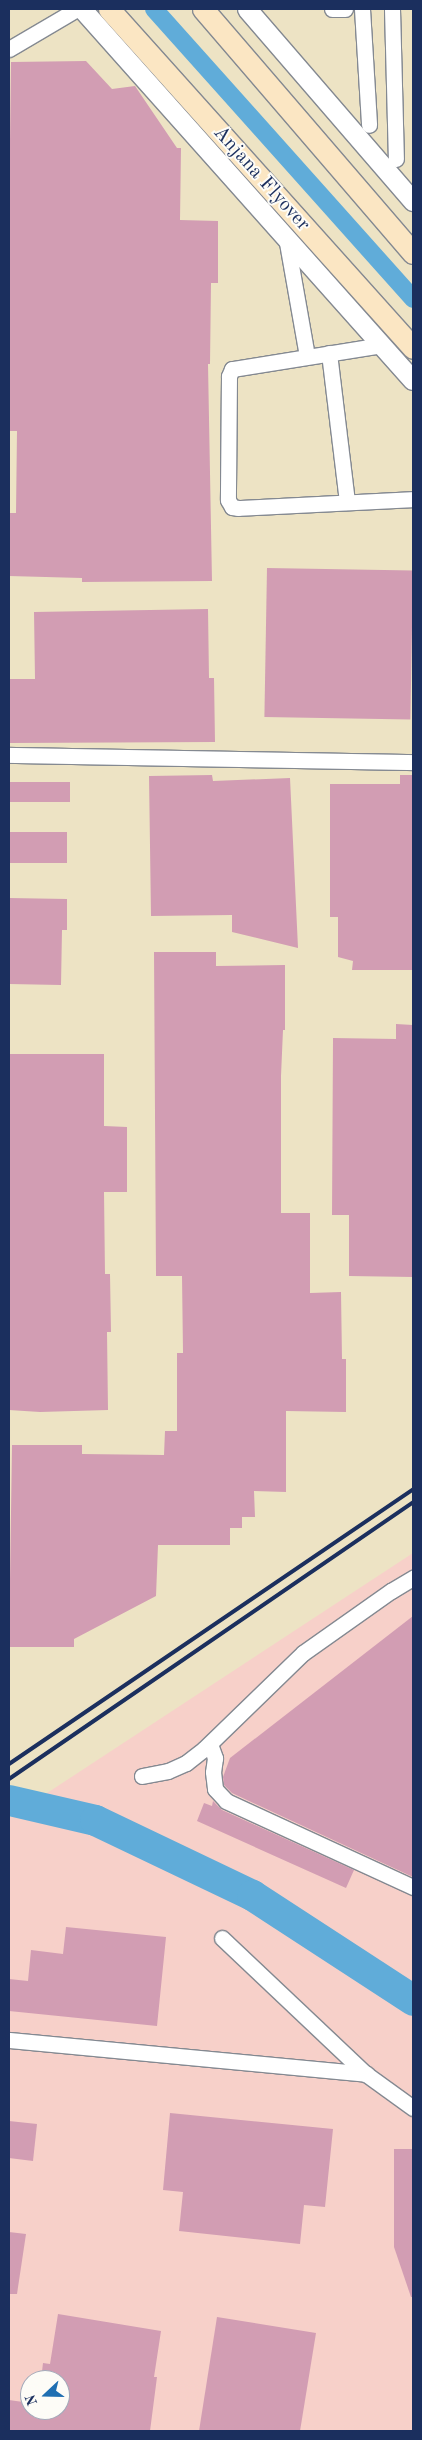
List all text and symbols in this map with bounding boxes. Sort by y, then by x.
street label: Anjana Flyover [207,121,315,237]
north arrow [20,2370,70,2420]
text: N [23,2393,40,2408]

